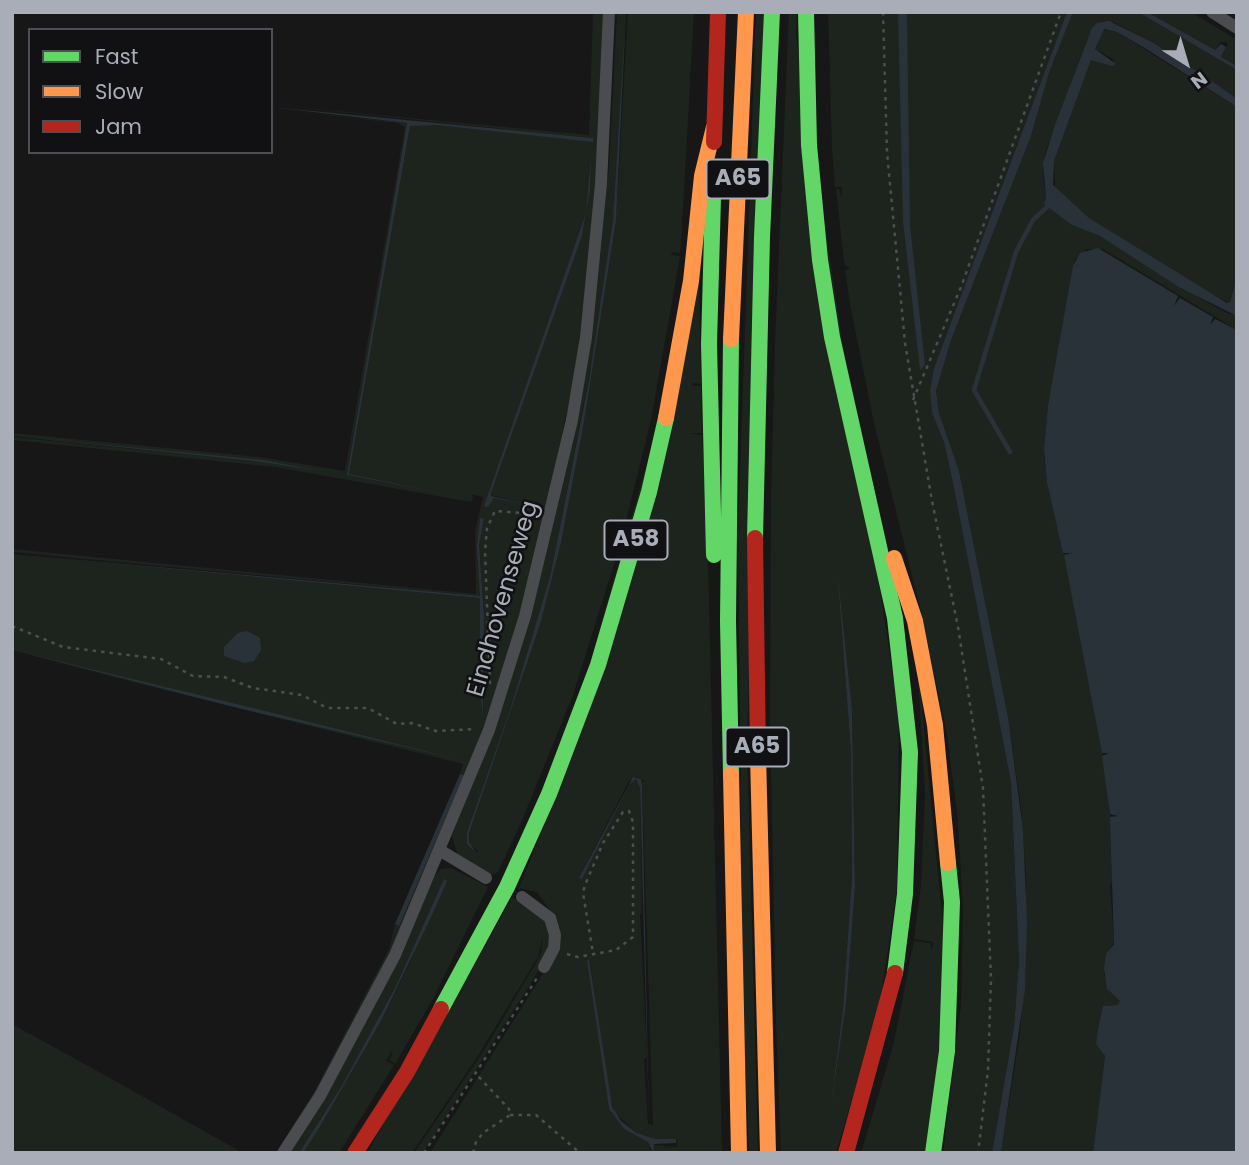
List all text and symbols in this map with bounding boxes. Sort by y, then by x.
legend [28,28,273,154]
north arrow [1151,28,1221,98]
text: Fast [95,42,138,71]
text: N [1185,65,1213,95]
text: Slow [95,77,143,106]
text: Jam [95,112,142,141]
road number: A65 [706,160,770,198]
street label: Eindhovenseweg [462,498,546,700]
road number: A58 [604,520,668,560]
road number: A65 [726,727,788,766]

